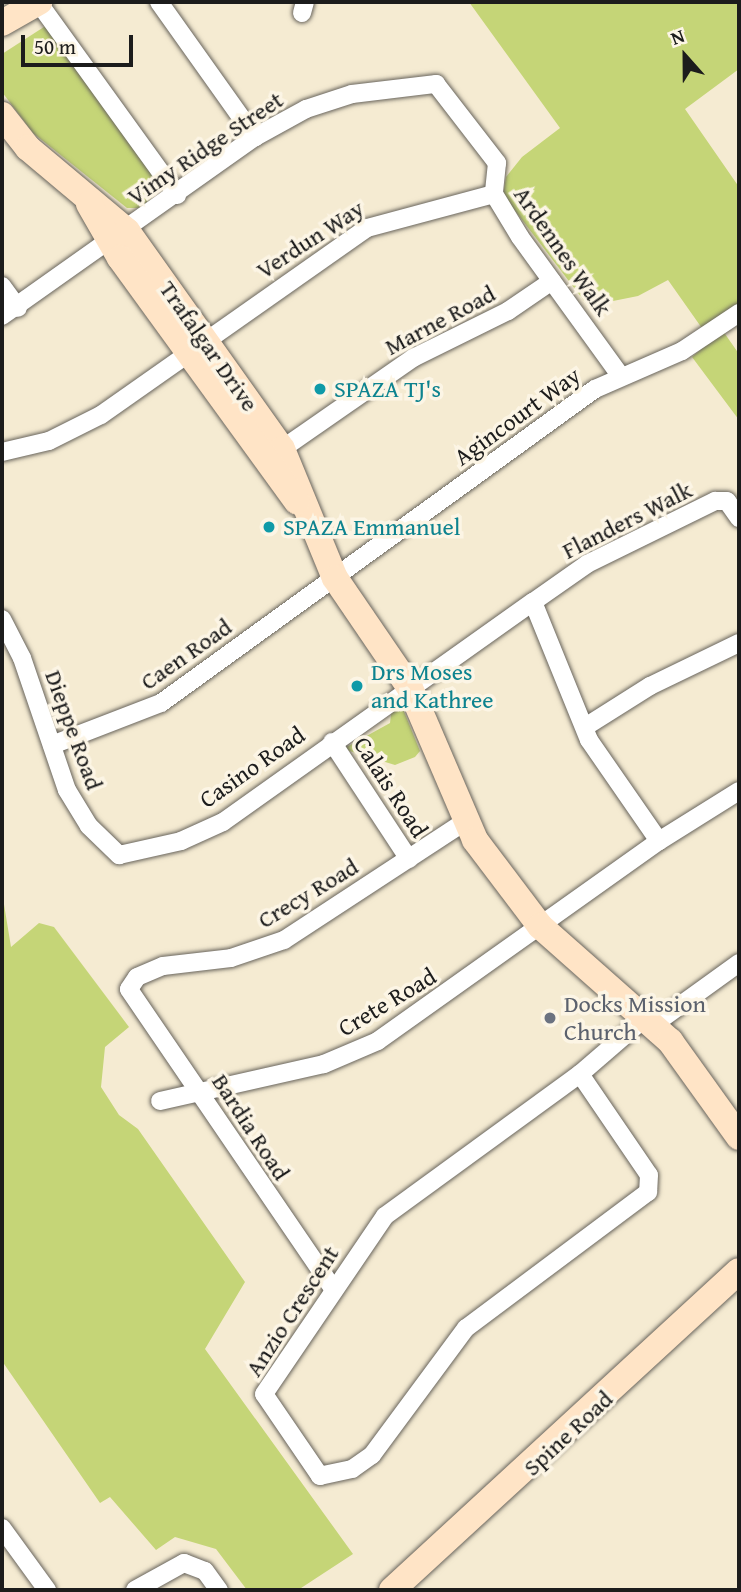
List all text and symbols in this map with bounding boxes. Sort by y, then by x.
scale bar [24,21,136,65]
north arrow [650,21,720,91]
text: N [667,21,688,52]
text: 50 m [34,31,76,62]
street label: Vimy Ridge Street [122,85,288,211]
street label: Ardennes Walk [508,181,618,321]
street label: Verdun Way [251,194,369,284]
street label: Trafalgar Drive [153,275,265,417]
street label: Marne Road [380,279,500,361]
street label: Agincourt Way [448,361,586,471]
place label: SPAZA TJ's [334,375,441,403]
marker: SPAZA TJ's [312,381,328,397]
street label: Flanders Walk [557,475,697,565]
place label: SPAZA Emmanuel [283,513,460,541]
marker: SPAZA Emmanuel [261,519,277,535]
street label: Caen Road [135,612,237,696]
place label: Drs Moses and Kathree [371,658,493,714]
street label: Dieppe Road [39,666,109,794]
marker: Drs Moses and Kathree [349,678,365,694]
street label: Casino Road [194,720,310,814]
street label: Calais Road [348,731,434,843]
street label: Crecy Road [253,852,363,934]
street label: Crete Road [333,962,441,1042]
place label: Docks Mission Church [564,990,706,1046]
marker: Docks Mission Church [542,1010,558,1026]
street label: Bardia Road [206,1068,296,1186]
street label: Anzio Crescent [239,1240,345,1382]
street label: Spine Road [517,1384,619,1482]

